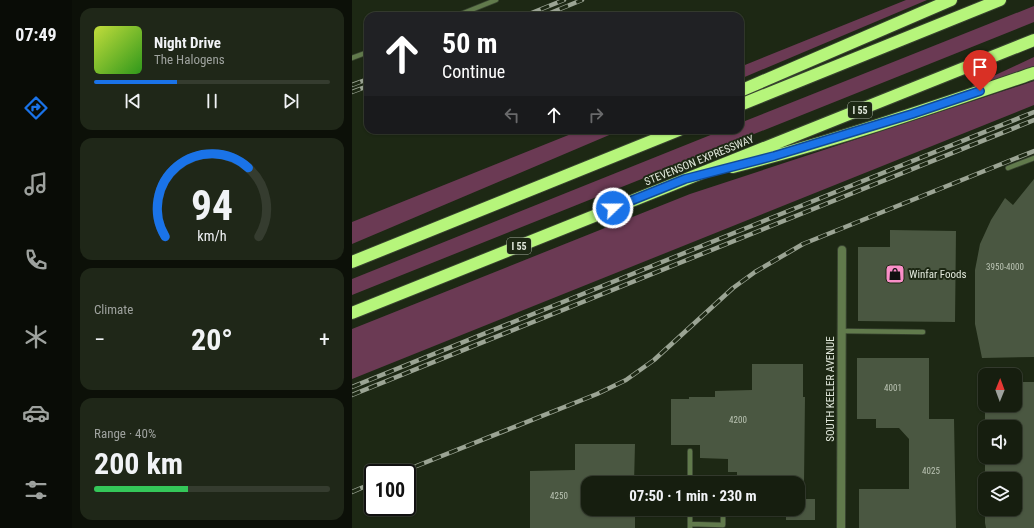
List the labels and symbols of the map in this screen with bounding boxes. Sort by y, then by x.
pin [963,50,997,91]
road number: I 55 [848,102,872,118]
street label: STEVENSON EXPRESSWAY [642,132,756,188]
position arrow [592,187,634,229]
road number: I 55 [507,238,531,254]
house number: 3950-4000 [986,262,1024,272]
shop icon: Winfar Foods [884,263,906,285]
place label: Winfar Foods [909,268,967,281]
street label: SOUTH KEELER AVENUE [824,336,837,442]
north arrow [978,368,1022,412]
house number: 4001 [884,383,902,393]
house number: 4200 [729,415,747,425]
speed limit sign: 100 [364,464,416,516]
house number: 4025 [922,466,940,476]
house number: 4250 [550,491,568,501]

